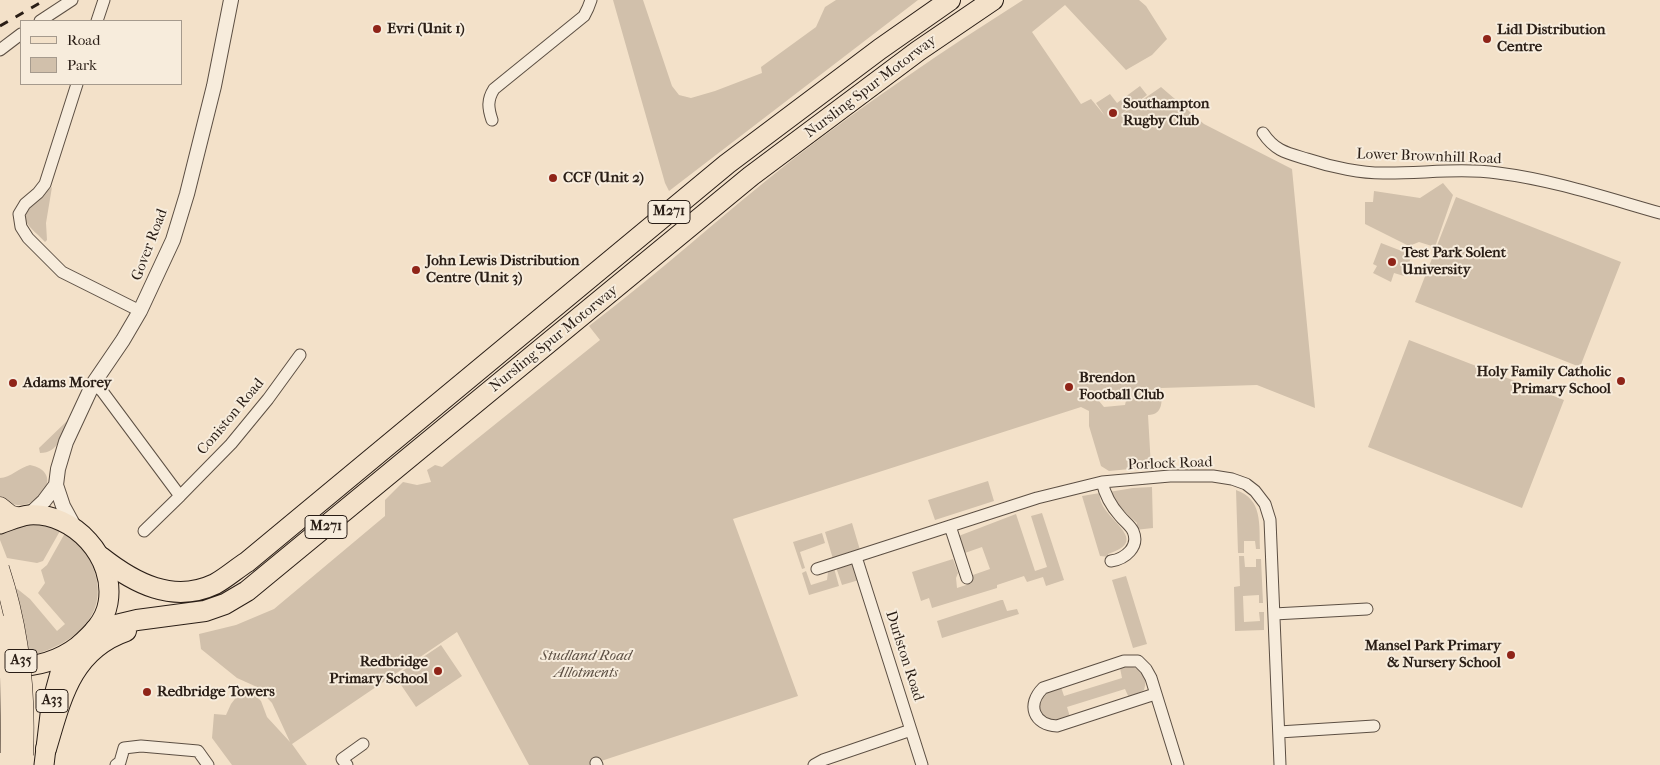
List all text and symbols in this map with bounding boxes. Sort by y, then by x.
legend [20,20,182,85]
place label: Evri (Unit 1) [387,20,465,38]
place label: Lidl Distribution Centre [1497,21,1605,56]
marker: Evri (Unit 1) [371,23,383,35]
text: Road [67,31,100,49]
street label: Nursling Spur Motorway [802,32,940,142]
marker: Lidl Distribution Centre [1481,33,1493,45]
text: Park [67,56,97,74]
place label: Southampton Rugby Club [1123,95,1210,130]
marker: Southampton Rugby Club [1107,107,1119,119]
street label: Lower Brownhill Road [1356,145,1502,169]
place label: CCF (Unit 2) [563,169,644,187]
marker: CCF (Unit 2) [547,172,559,184]
road number: M271 [648,200,690,223]
street label: Gover Road [128,207,172,283]
place label: Test Park Solent University [1402,244,1506,279]
place label: John Lewis Distribution Centre (Unit 3) [426,252,579,287]
marker: Test Park Solent University [1386,256,1398,268]
marker: John Lewis Distribution Centre (Unit 3) [410,264,422,276]
street label: Nursling Spur Motorway [486,282,622,396]
place label: Holy Family Catholic Primary School [1477,363,1611,398]
place label: Brendon Football Club [1079,369,1164,404]
place label: Adams Morey [23,374,112,392]
street label: Coniston Road [194,375,268,459]
marker: Holy Family Catholic Primary School [1615,375,1627,387]
marker: Adams Morey [7,377,19,389]
marker: Brendon Football Club [1063,381,1075,393]
street label: Porlock Road [1127,454,1213,474]
road number: M271 [305,516,347,538]
street label: Durlston Road [881,608,927,704]
place label: Mansel Park Primary & Nursery School [1365,637,1501,672]
park label: Studland Road Allotments [540,647,632,682]
road number: A35 [5,649,37,672]
marker: Mansel Park Primary & Nursery School [1505,649,1517,661]
place label: Redbridge Primary School [329,653,428,688]
marker: Redbridge Primary School [432,665,444,677]
place label: Redbridge Towers [157,683,275,701]
marker: Redbridge Towers [141,686,153,698]
road number: A33 [36,689,68,712]

